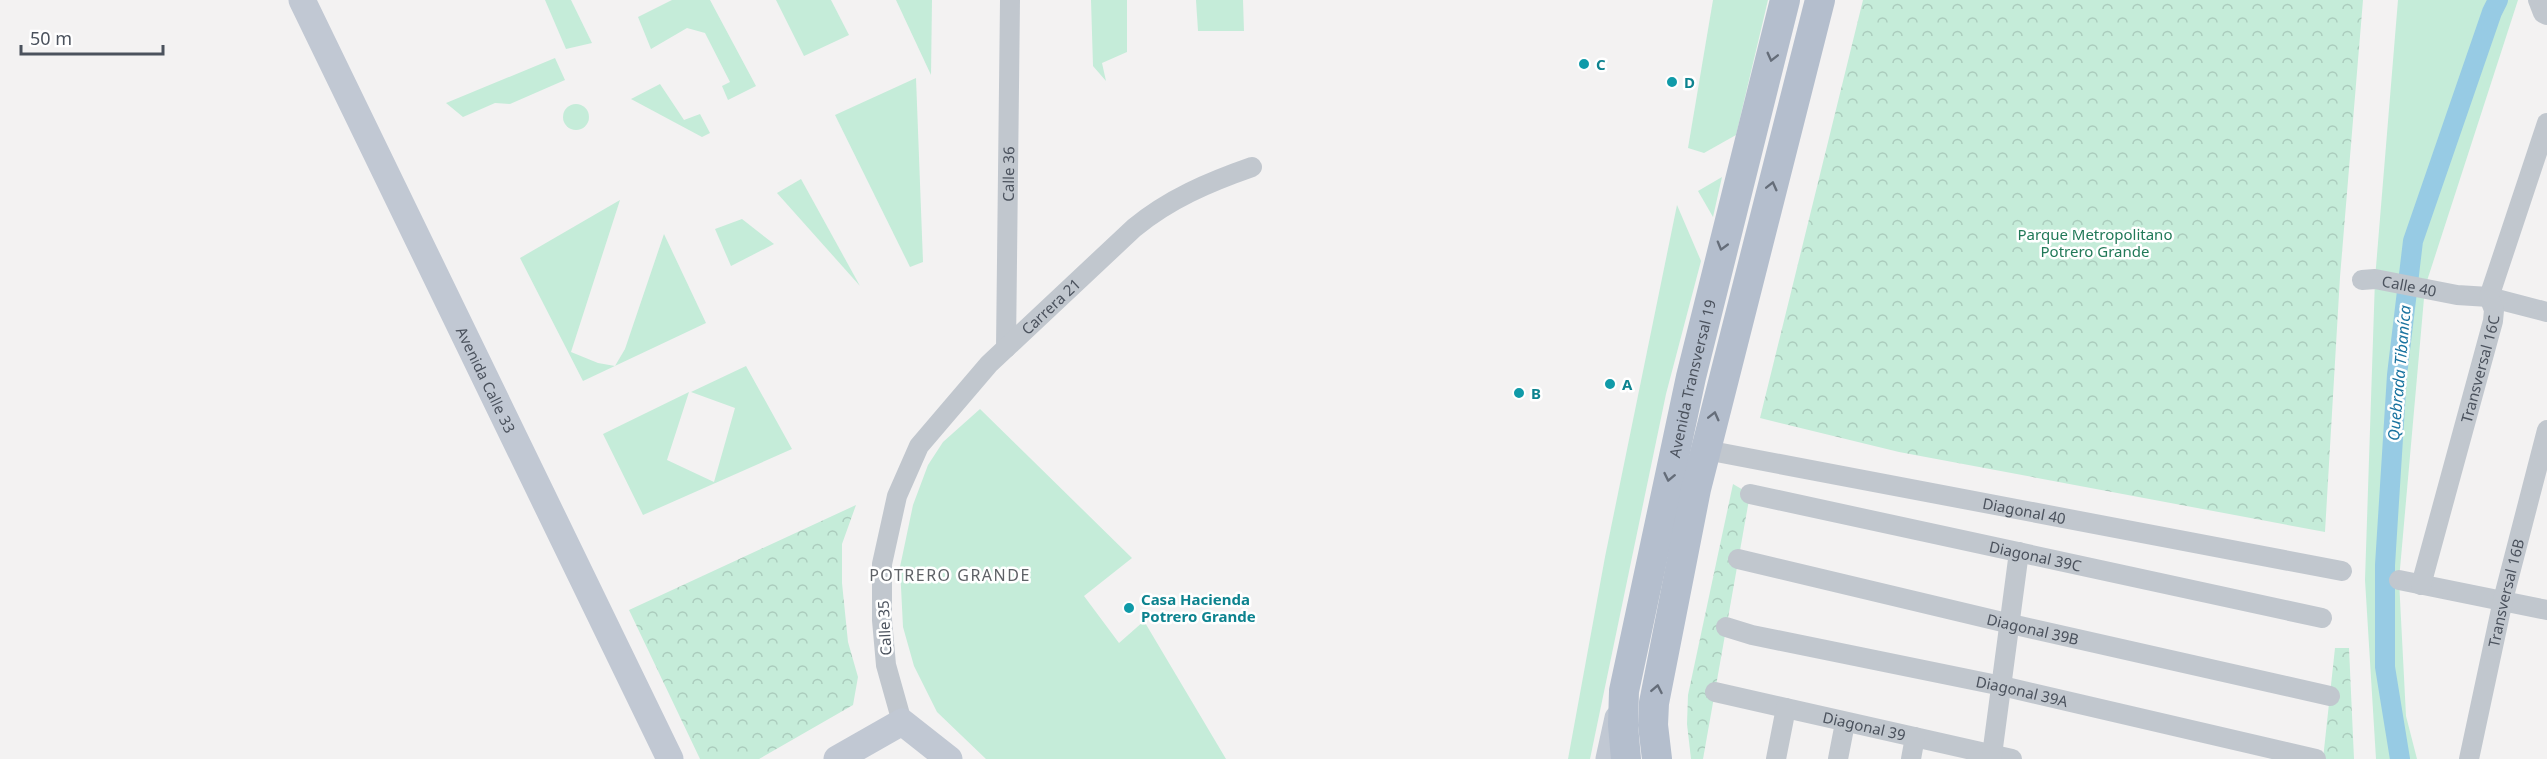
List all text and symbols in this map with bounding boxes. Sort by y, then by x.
scale bar [21,18,164,56]
text: 50 m [30,26,72,50]
one-way arrow [1767,52,1780,62]
place label: C [1596,54,1606,74]
marker: C [1577,57,1591,71]
place label: D [1684,72,1695,92]
marker: D [1665,75,1679,89]
street label: Calle 36 [998,146,1018,202]
one-way arrow [1765,182,1778,192]
park label: Parque Metropolitano Potrero Grande [2018,224,2172,261]
one-way arrow [1717,240,1730,250]
street label: Calle 40 [2380,271,2438,301]
street label: Carrera 21 [1017,274,1084,339]
street label: Avenida Transversal 19 [1664,297,1720,459]
water label: Quebrada Tibaníca [2382,304,2416,442]
street label: Transversal 16C [2456,314,2504,425]
street label: Avenida Calle 33 [452,323,520,436]
place label: A [1622,374,1633,394]
marker: A [1603,377,1617,391]
place label: B [1531,383,1541,403]
marker: B [1512,386,1526,400]
one-way arrow [1706,411,1719,421]
one-way arrow [1664,471,1677,481]
street label: Diagonal 40 [1981,493,2068,528]
street label: Diagonal 39C [1987,536,2084,576]
street label: Transversal 16B [2483,537,2528,649]
district label: POTRERO GRANDE [869,564,1031,586]
place label: Casa Hacienda Potrero Grande [1141,589,1256,626]
street label: Calle 35 [873,600,895,656]
marker: Casa Hacienda Potrero Grande [1122,601,1136,615]
street label: Diagonal 39B [1985,609,2081,649]
street label: Diagonal 39A [1974,671,2070,711]
one-way arrow [1650,684,1663,694]
street label: Diagonal 39 [1821,707,1908,745]

